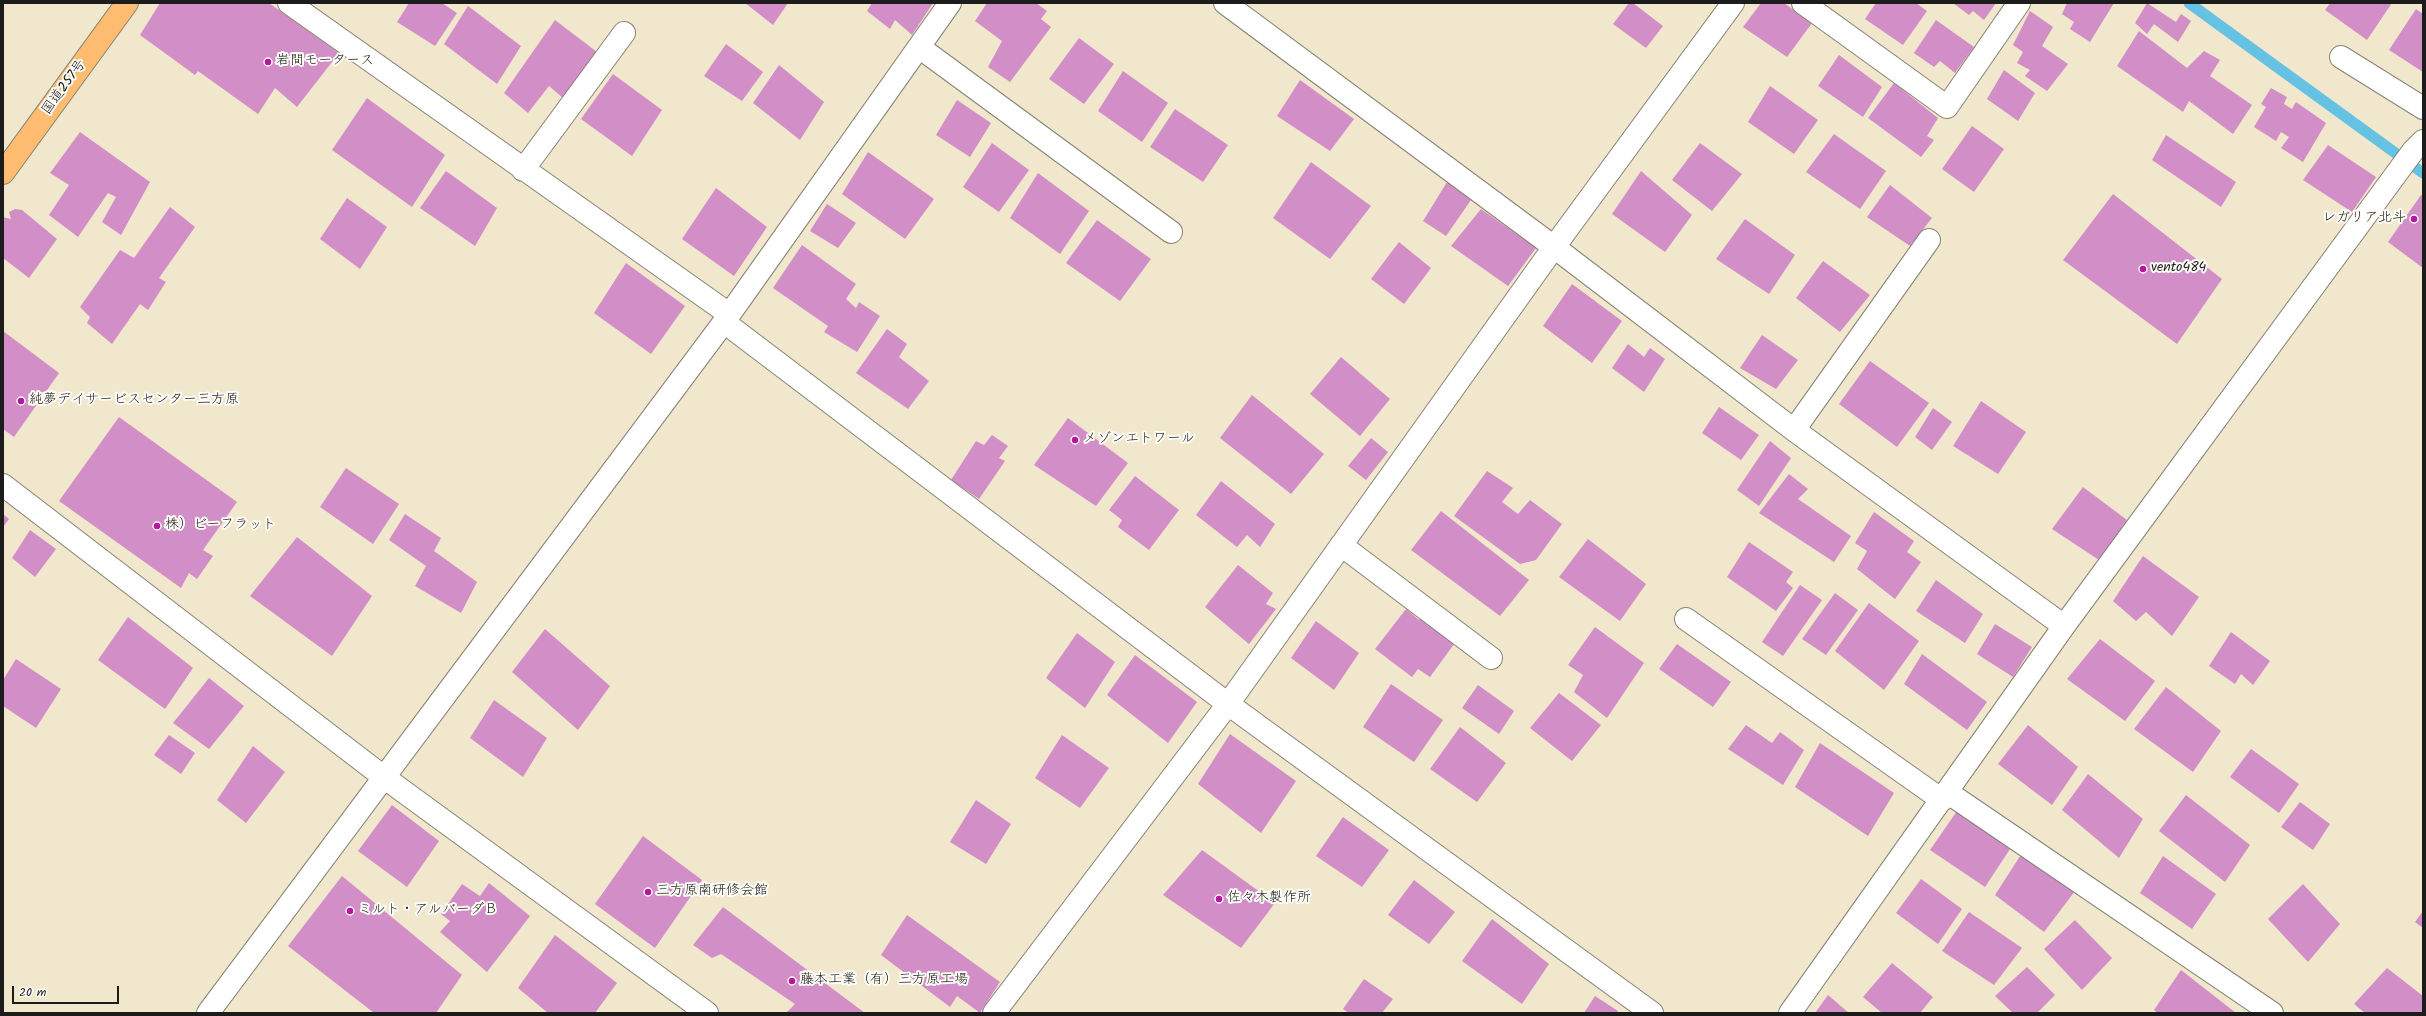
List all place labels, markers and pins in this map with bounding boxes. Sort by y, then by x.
place label: 岩間モータース [276,54,374,70]
marker: 岩間モータース [263,57,273,67]
place label: レガリア北斗 [2322,211,2406,227]
marker: レガリア北斗 [2409,214,2419,224]
place label: vento484 [2151,261,2206,277]
marker: vento484 [2138,264,2148,274]
place label: 純夢デイサービスセンター三方原 [29,393,239,409]
marker: 純夢デイサービスセンター三方原 [16,396,26,406]
place label: メゾンエトワール [1083,432,1195,448]
marker: メゾンエトワール [1070,435,1080,445]
place label: 株）ビーフラット [165,518,276,534]
marker: 株）ビーフラット [152,521,162,531]
place label: 三方原南研修会館 [656,884,768,900]
marker: 三方原南研修会館 [643,887,653,897]
place label: 佐々木製作所 [1227,891,1311,907]
marker: 佐々木製作所 [1214,894,1224,904]
place label: ミルト・アルバーダＢ [358,903,498,919]
marker: ミルト・アルバーダＢ [345,906,355,916]
place label: 藤本工業（有）三方原工場 [800,973,968,989]
marker: 藤本工業（有）三方原工場 [787,976,797,986]

